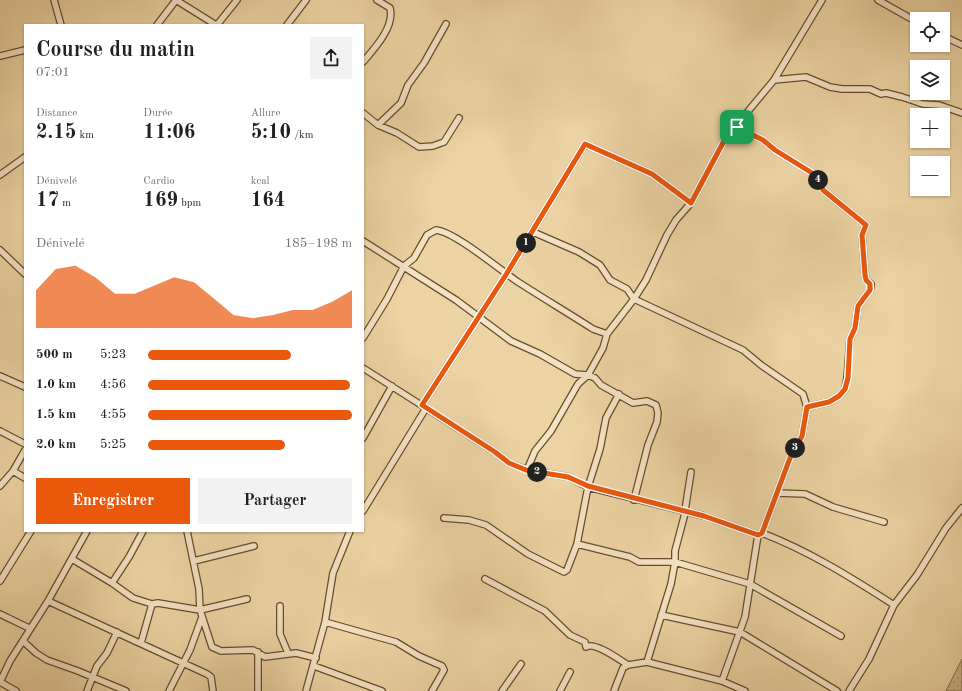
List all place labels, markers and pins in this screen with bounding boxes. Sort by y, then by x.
pin [720,110,754,144]
pin: 4 [808,170,828,190]
pin: 1 [516,233,536,253]
pin: 3 [785,438,805,458]
pin: 2 [527,462,547,482]

